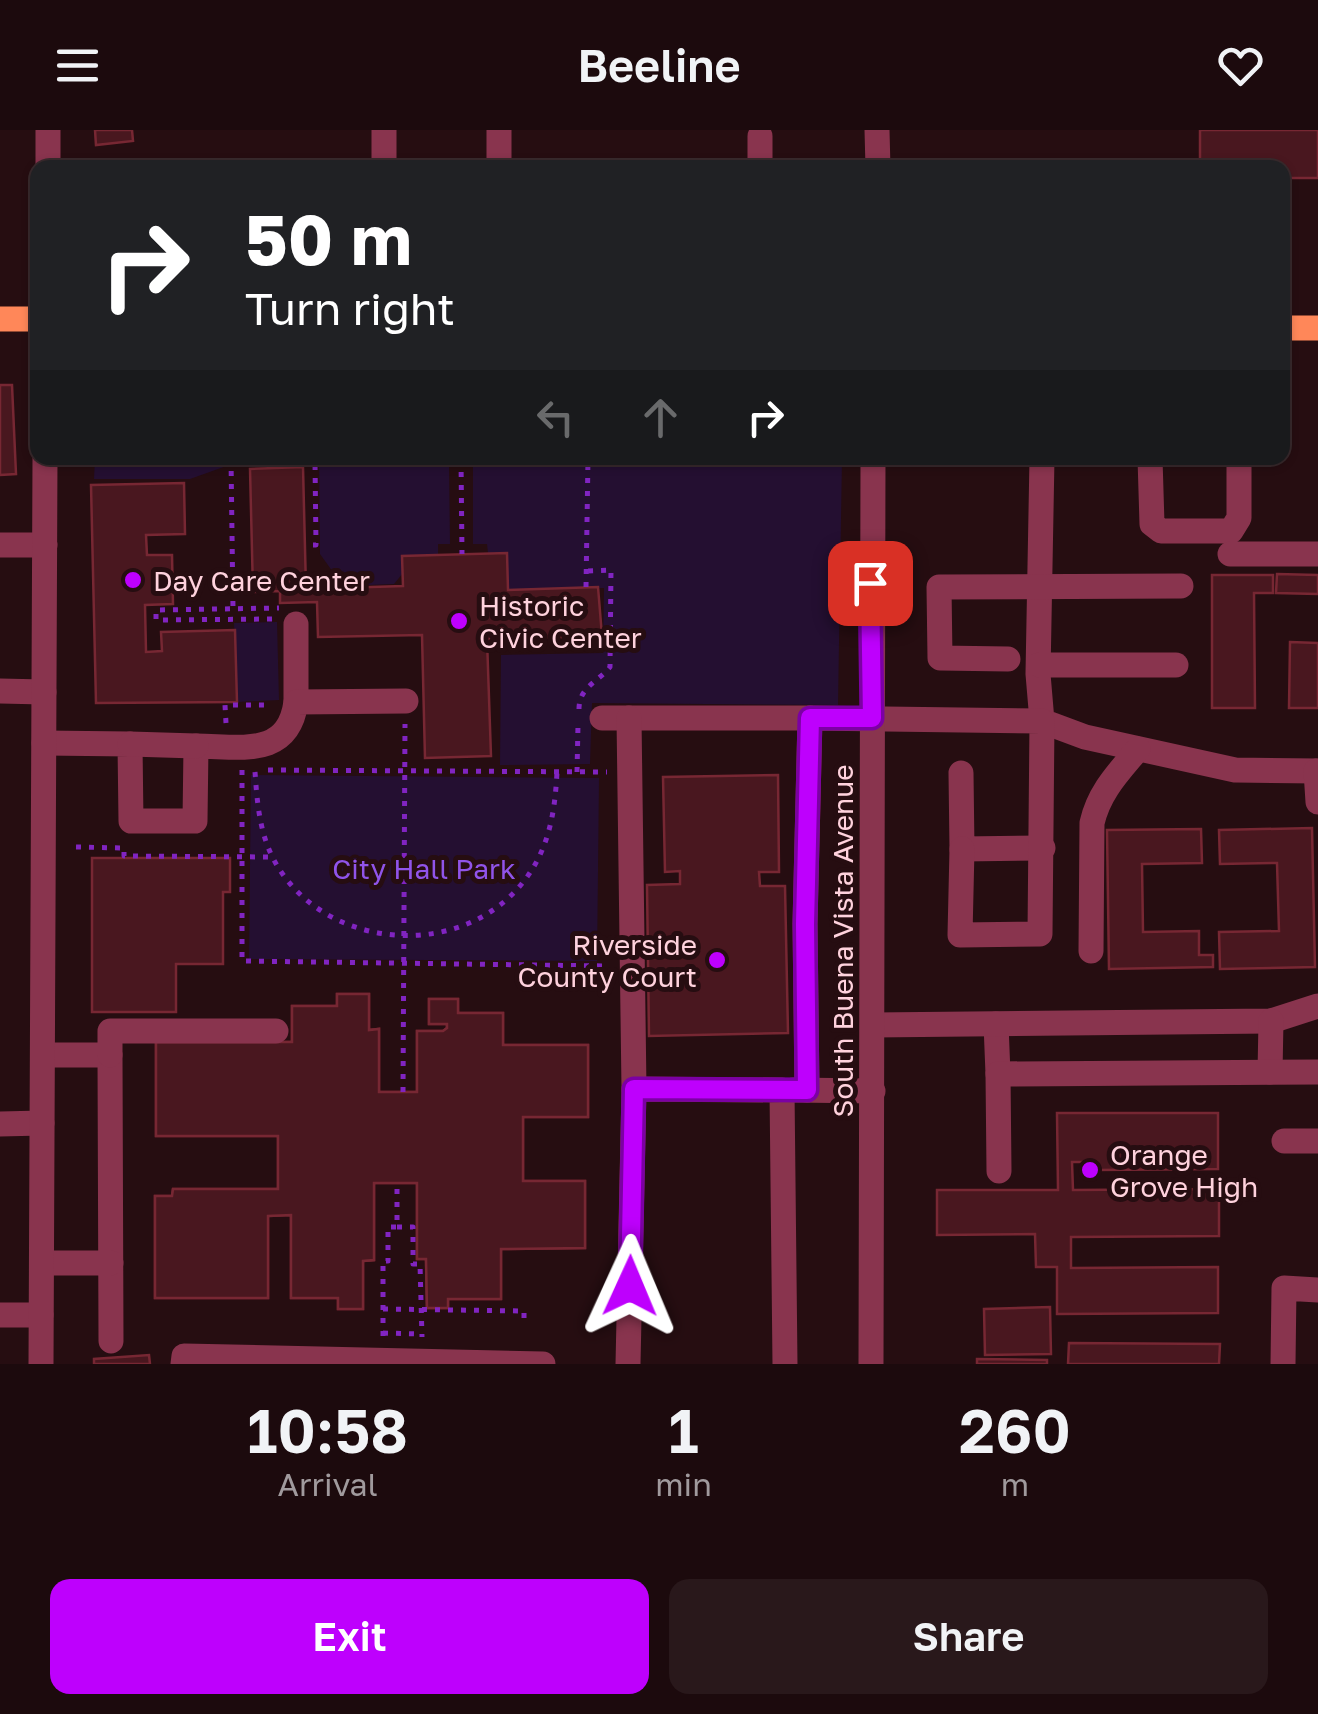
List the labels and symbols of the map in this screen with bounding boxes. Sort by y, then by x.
pin [828,541,913,626]
place label: Day Care Center [153,564,370,597]
marker: Day Care Center [122,569,144,591]
place label: Historic Civic Center [479,589,642,654]
marker: Historic Civic Center [448,610,470,632]
street label: South Buena Vista Avenue [826,764,859,1118]
park label: City Hall Park [332,852,516,885]
place label: Riverside County Court [517,928,697,993]
marker: Riverside County Court [706,949,728,971]
place label: Orange Grove High [1110,1138,1258,1203]
marker: Orange Grove High [1079,1159,1101,1181]
position arrow [578,1234,682,1338]

